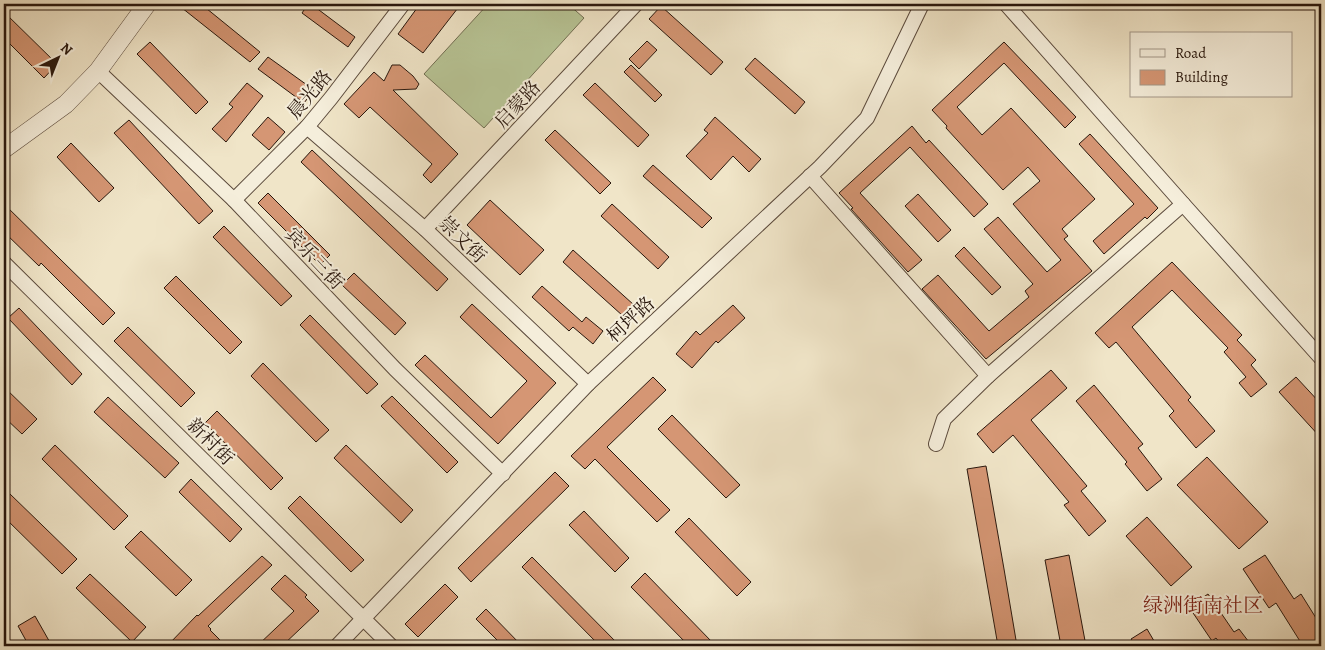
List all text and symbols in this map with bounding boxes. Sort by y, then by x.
north arrow [32,32,82,82]
legend [1130,32,1292,98]
text: N [56,38,77,59]
text: Road [1175,43,1207,63]
street label: 晨光路 [281,64,338,125]
text: Building [1175,67,1228,87]
street label: 启蒙路 [489,75,547,134]
street label: 崇文街 [433,211,492,269]
street label: 宾乐三街 [279,222,350,295]
street label: 柯坪路 [601,291,660,349]
street label: 新村街 [181,412,240,471]
district label: 绿洲街南社区 [1143,592,1263,619]

